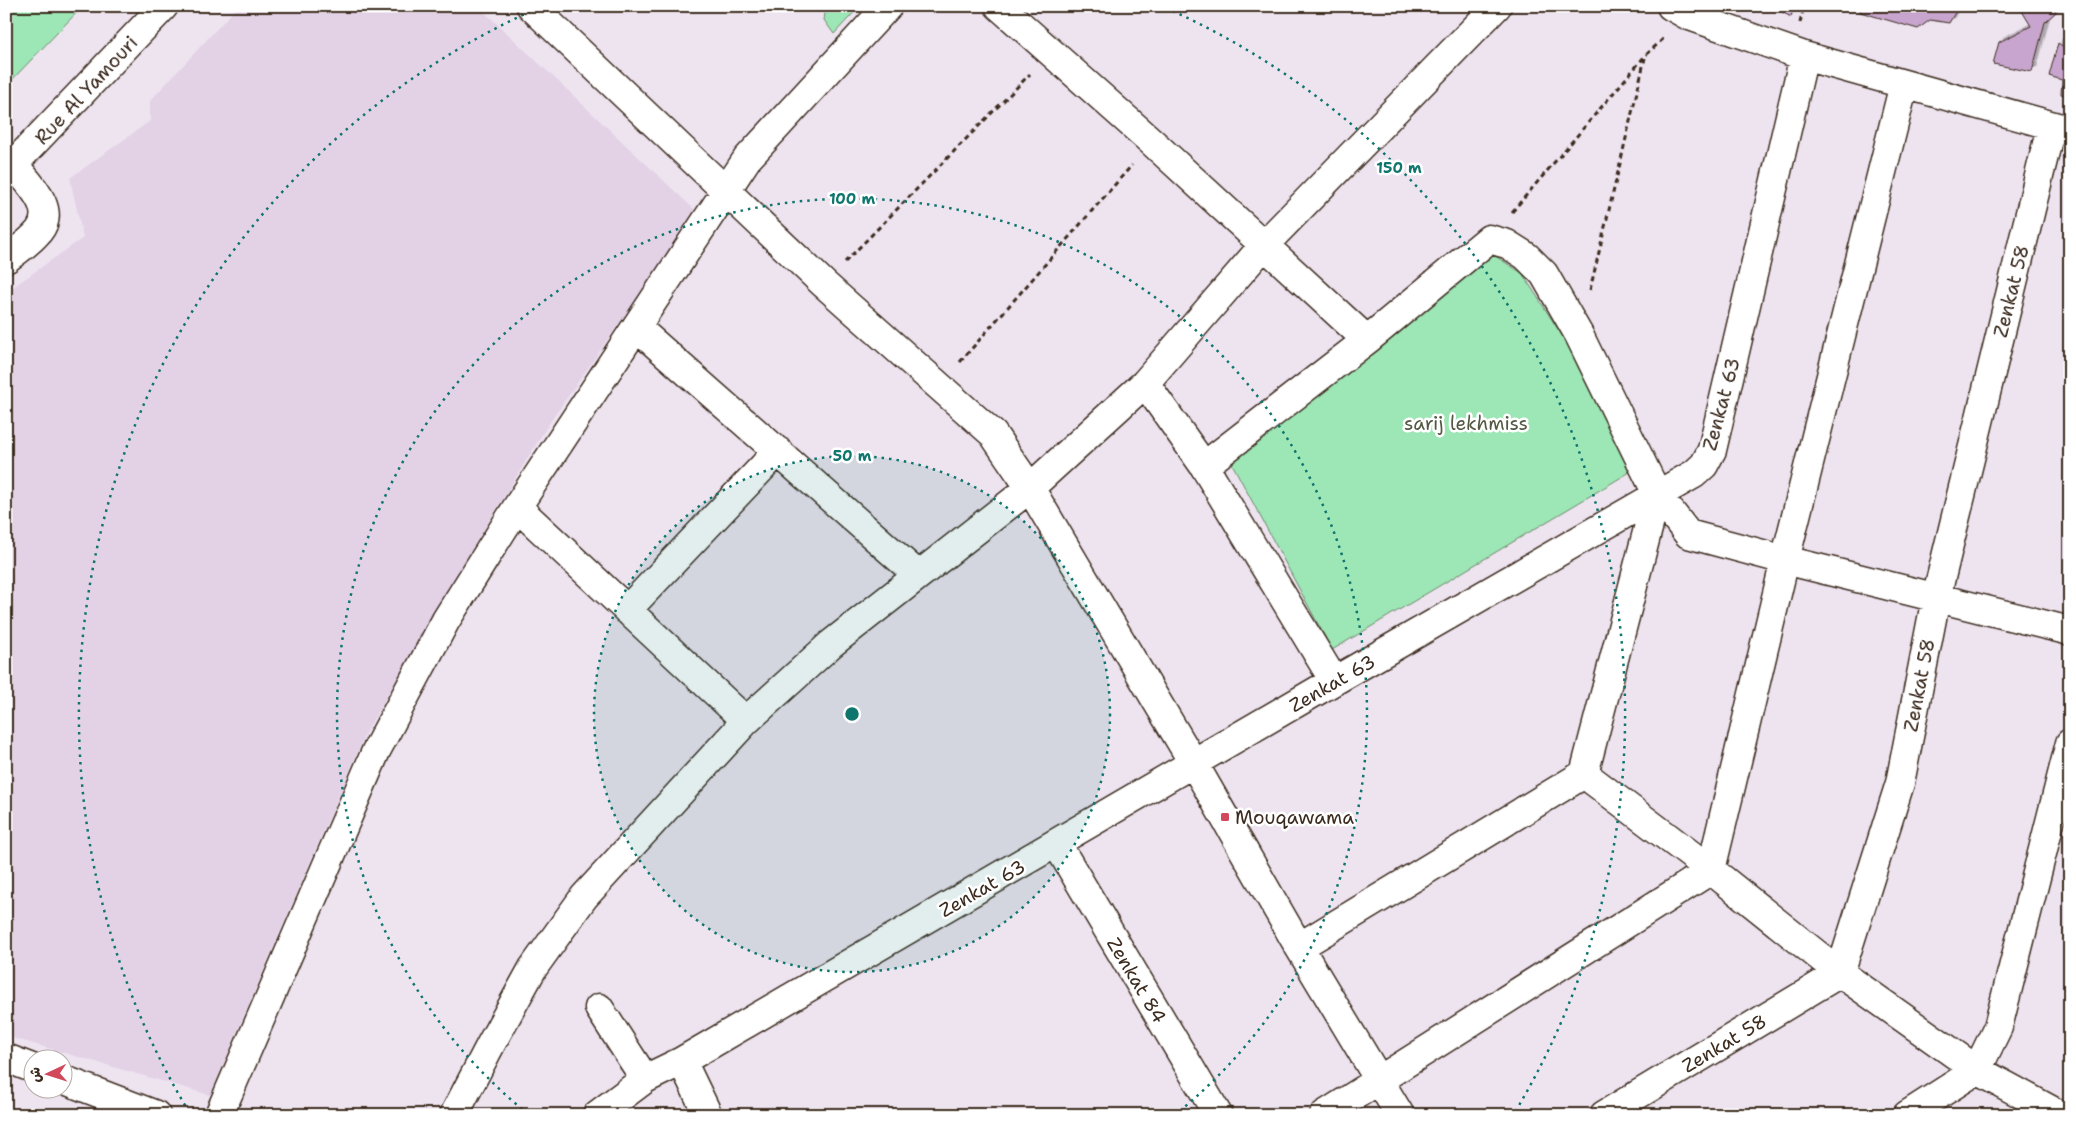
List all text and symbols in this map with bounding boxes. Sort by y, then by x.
street label: Rue Al Yamouri [29,31,143,150]
text: 150 m [1376,158,1422,178]
text: 100 m [829,189,875,209]
street label: Zenkat 58 [1988,242,2035,340]
street label: Zenkat 63 [1697,355,1746,453]
park label: sarij lekhmiss [1404,411,1528,436]
text: 50 m [833,446,872,466]
street label: Zenkat 58 [1898,636,1941,734]
street label: Zenkat 63 [1285,649,1380,718]
centre of rings [843,705,861,723]
place label: Mouqawama [1235,805,1354,830]
marker: Mouqawama [1219,811,1231,823]
street label: Zenkat 63 [935,854,1030,923]
street label: Zenkat 84 [1101,933,1172,1028]
street label: Zenkat 58 [1677,1008,1771,1078]
north arrow [22,1048,72,1098]
text: ش [26,1067,45,1083]

